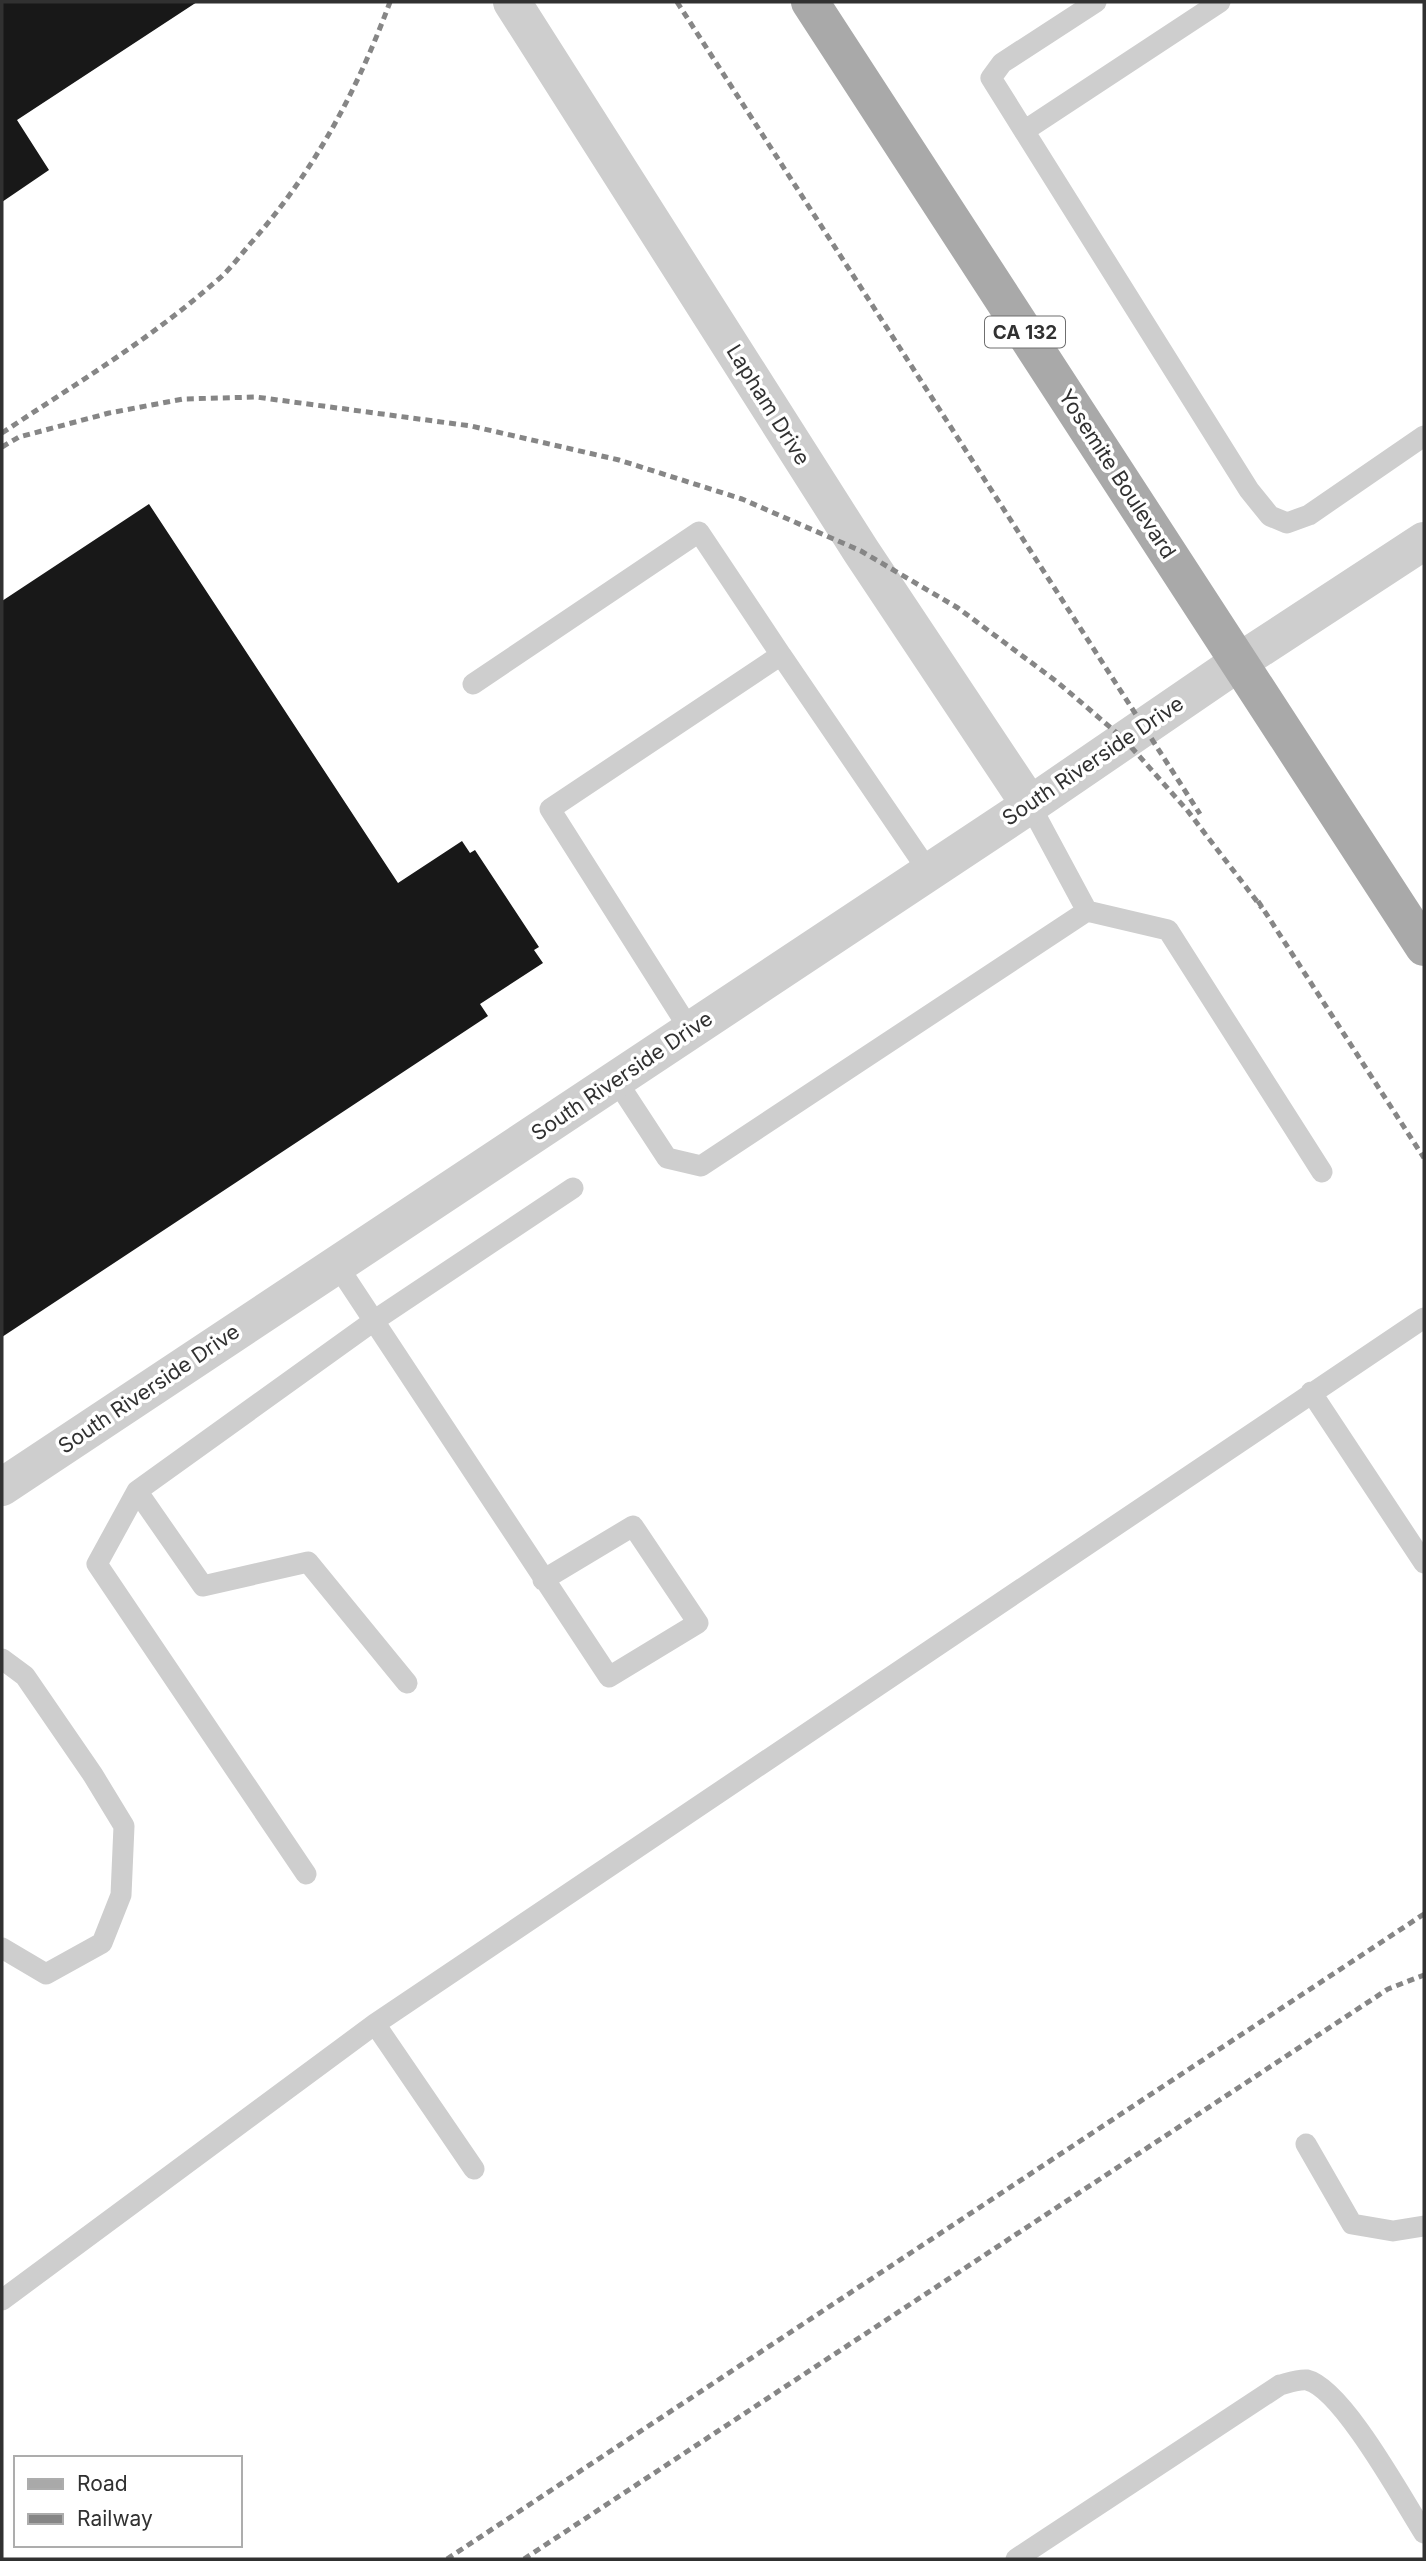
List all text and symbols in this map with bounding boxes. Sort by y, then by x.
road number: CA 132 [985,316,1065,348]
street label: Lapham Drive [721,340,815,470]
street label: Yosemite Boulevard [1053,385,1181,563]
street label: South Riverside Drive [997,691,1188,831]
street label: South Riverside Drive [526,1006,717,1146]
street label: South Riverside Drive [53,1319,244,1459]
legend [14,2456,242,2547]
text: Road [77,2471,128,2496]
text: Railway [77,2506,153,2531]

